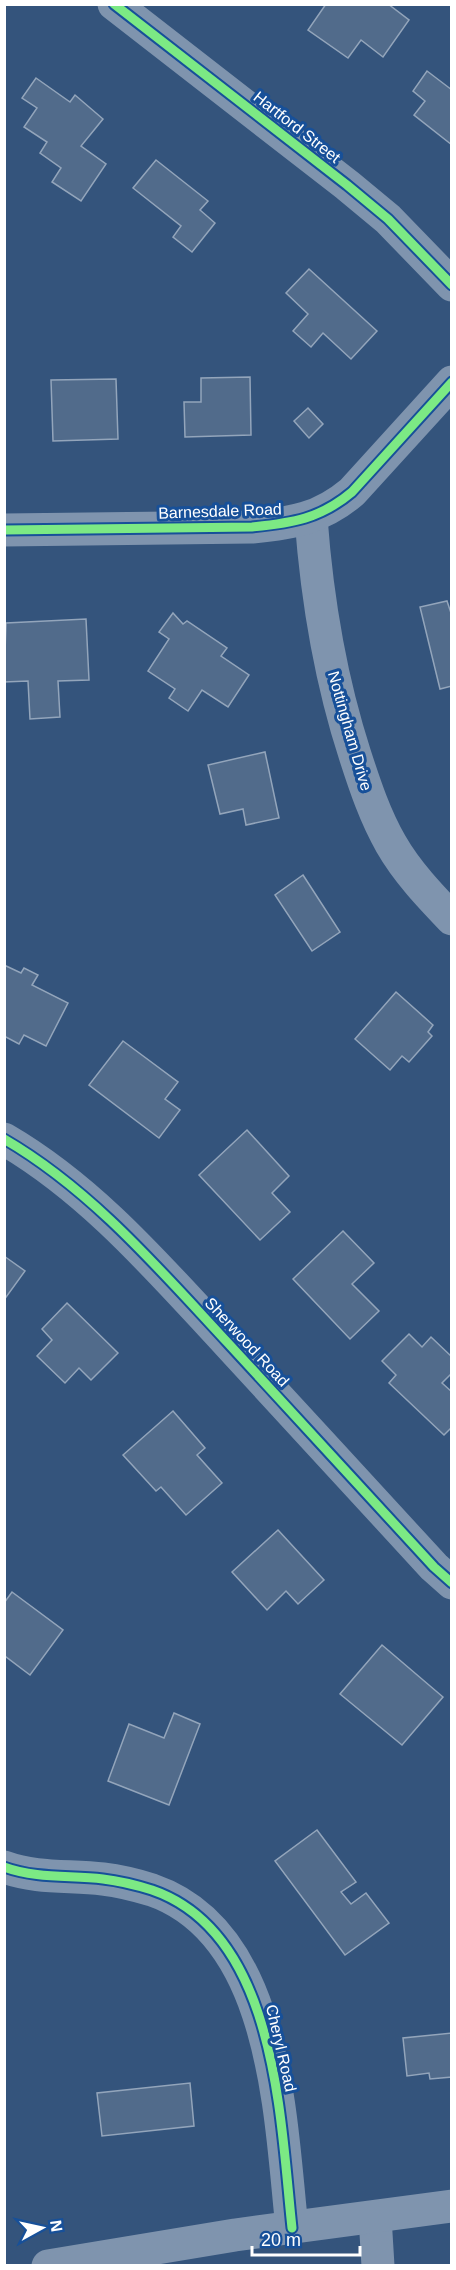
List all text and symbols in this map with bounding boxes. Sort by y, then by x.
street label: Hartford Street [250,88,344,166]
street label: Barnesdale Road [158,500,282,522]
street label: Nottingham Drive [325,669,375,793]
street label: Sherwood Road [202,1294,292,1390]
street label: Cheryl Road [263,2003,299,2093]
north arrow [12,2198,72,2258]
text: N [47,2219,66,2233]
scale bar [252,2219,360,2257]
text: 20 m [261,2230,301,2250]

